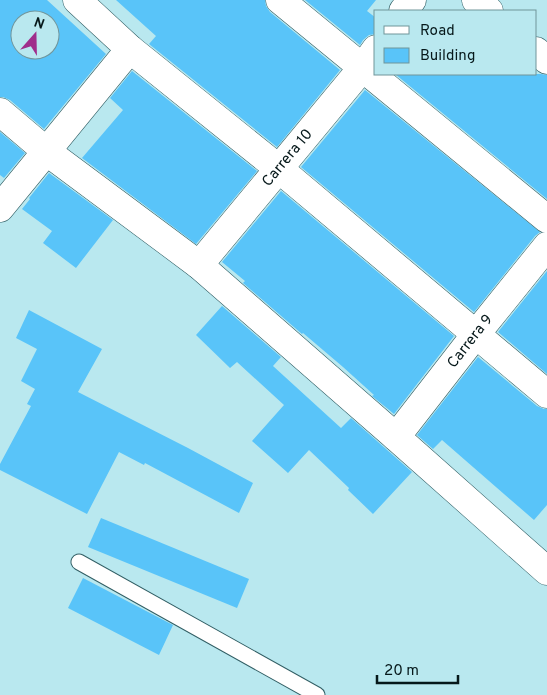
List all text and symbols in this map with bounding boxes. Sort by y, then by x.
north arrow [10,10,60,60]
legend [374,10,537,75]
text: N [31,14,47,34]
text: Road [420,22,455,41]
text: Building [420,47,475,66]
street label: Carrera 10 [258,125,317,191]
street label: Carrera 9 [443,311,497,372]
scale bar [377,652,458,684]
text: 20 m [384,662,419,681]

